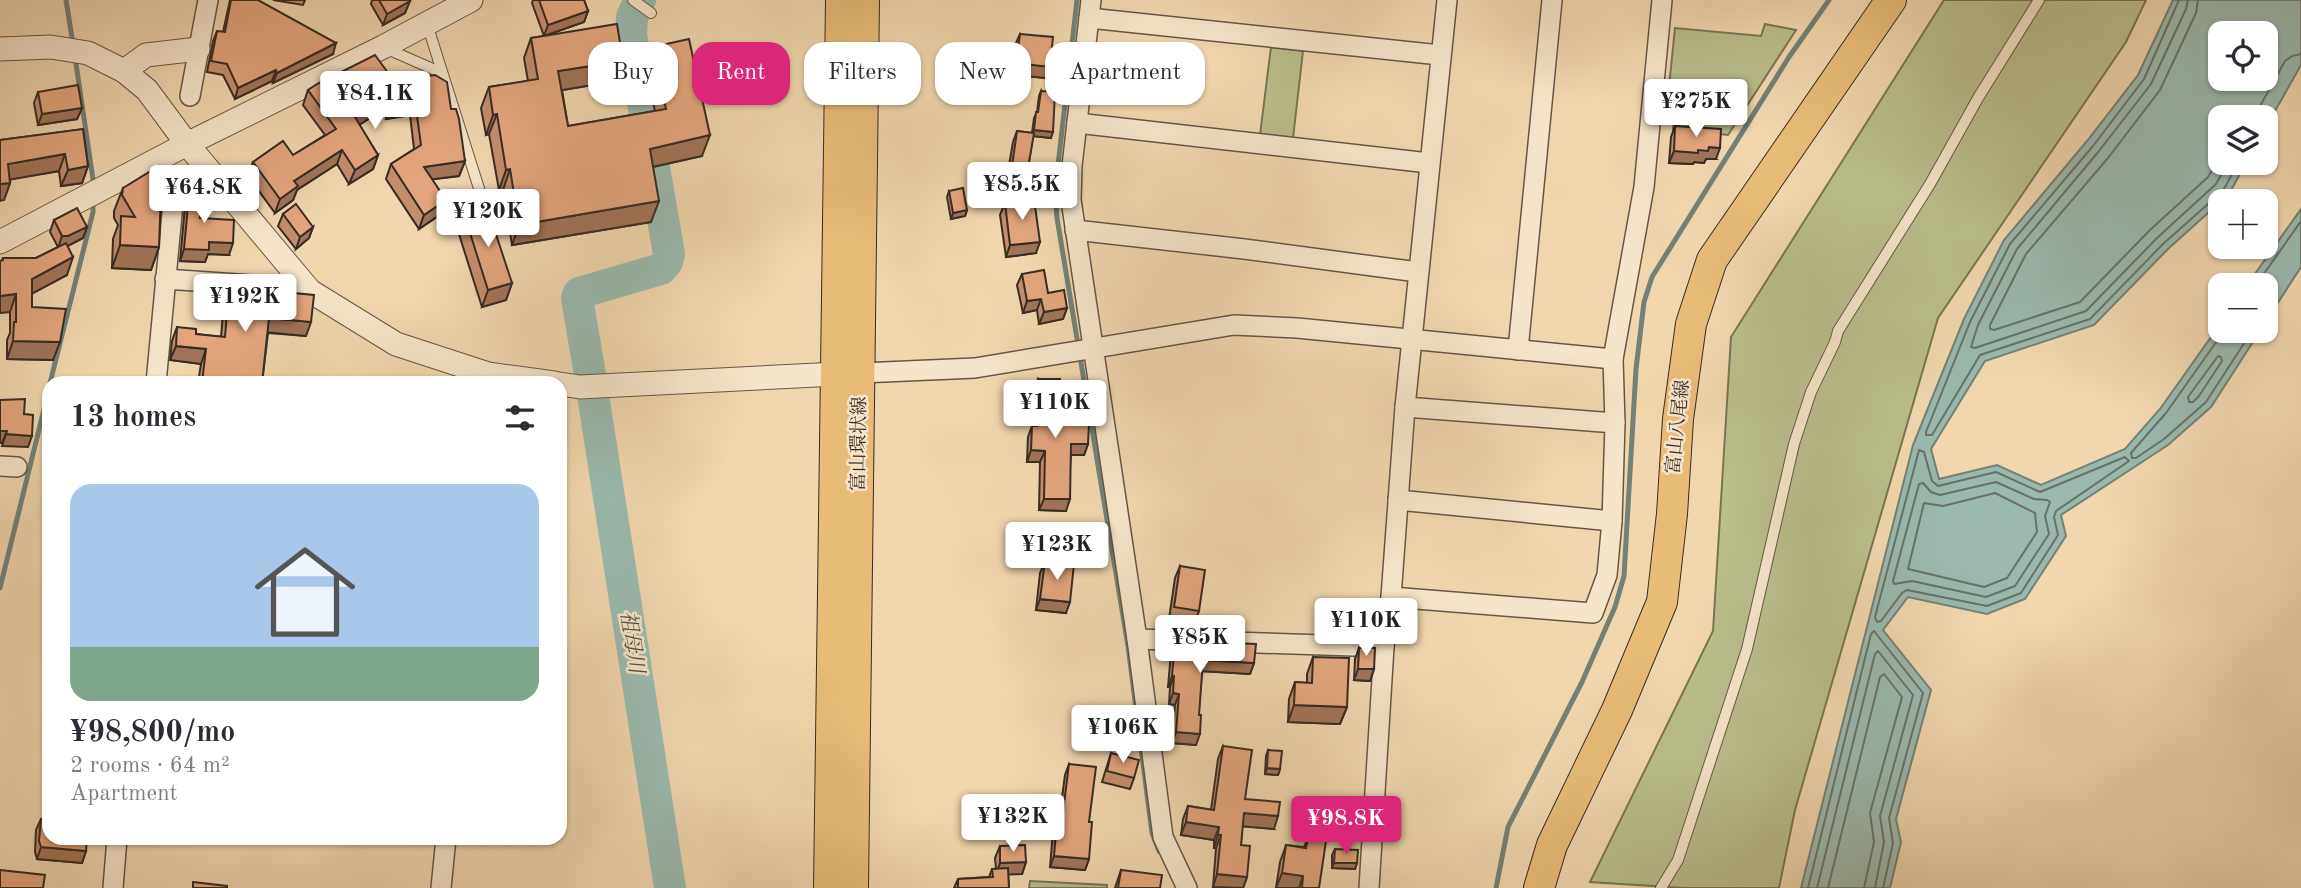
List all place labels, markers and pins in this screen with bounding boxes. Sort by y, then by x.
pin: ¥84.1K [318,72,432,131]
pin: ¥275K [1647,80,1745,139]
pin: ¥85.5K [965,162,1079,222]
pin: ¥64.8K [147,166,261,225]
pin: ¥120K [439,190,537,249]
pin: ¥192K [196,274,294,334]
pin: ¥110K [1006,380,1104,440]
pin: ¥123K [1008,522,1106,582]
pin: ¥110K [1317,598,1415,658]
pin: ¥85K [1159,616,1241,675]
pin: ¥106K [1074,706,1172,765]
pin: ¥132K [964,794,1062,854]
pin: ¥98.8K [1289,796,1403,856]

